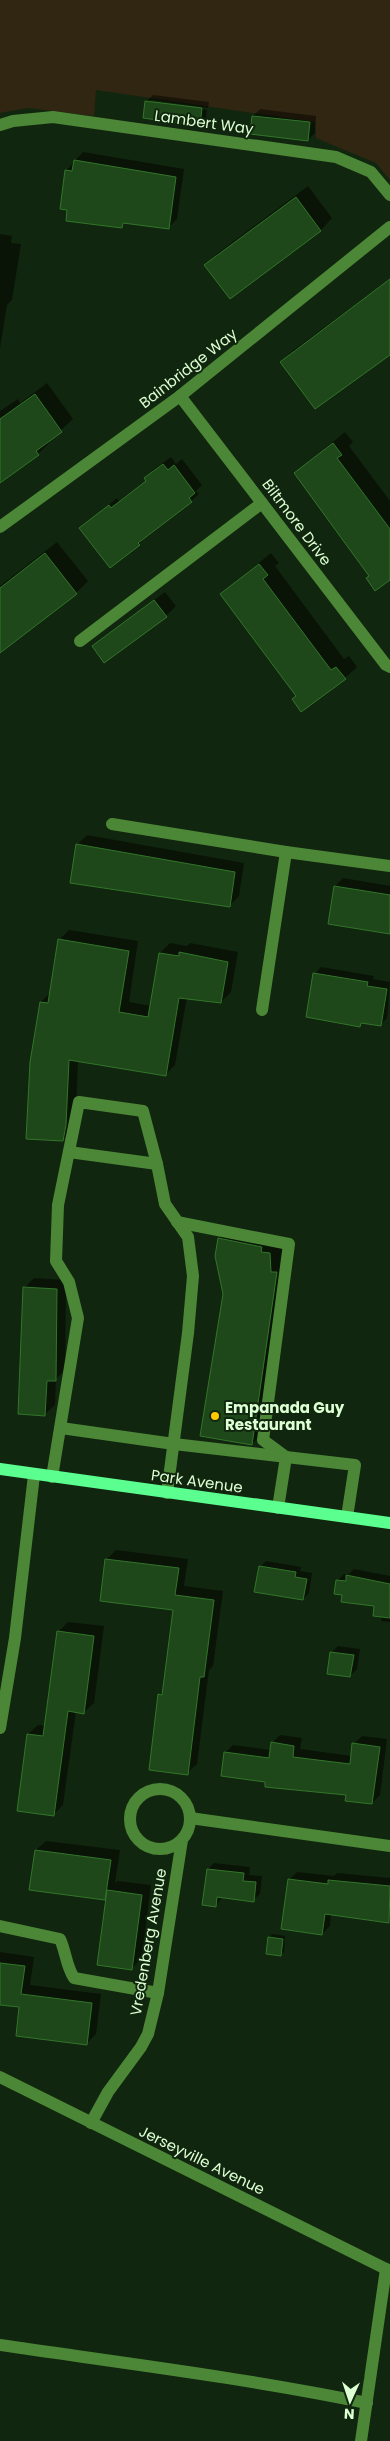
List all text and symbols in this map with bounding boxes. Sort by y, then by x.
street label: Lambert Way [153,105,255,139]
street label: Bainbridge Way [135,323,242,413]
street label: Biltmore Drive [257,474,337,570]
place label: Empanada Guy Restaurant [225,1397,345,1435]
marker: Empanada Guy Restaurant [209,1410,221,1422]
street label: Park Avenue [150,1464,244,1498]
street label: Vredenberg Avenue [125,1867,171,2017]
street label: Jerseyville Avenue [136,2120,268,2200]
north arrow [325,2376,375,2426]
text: N [344,2404,355,2424]

